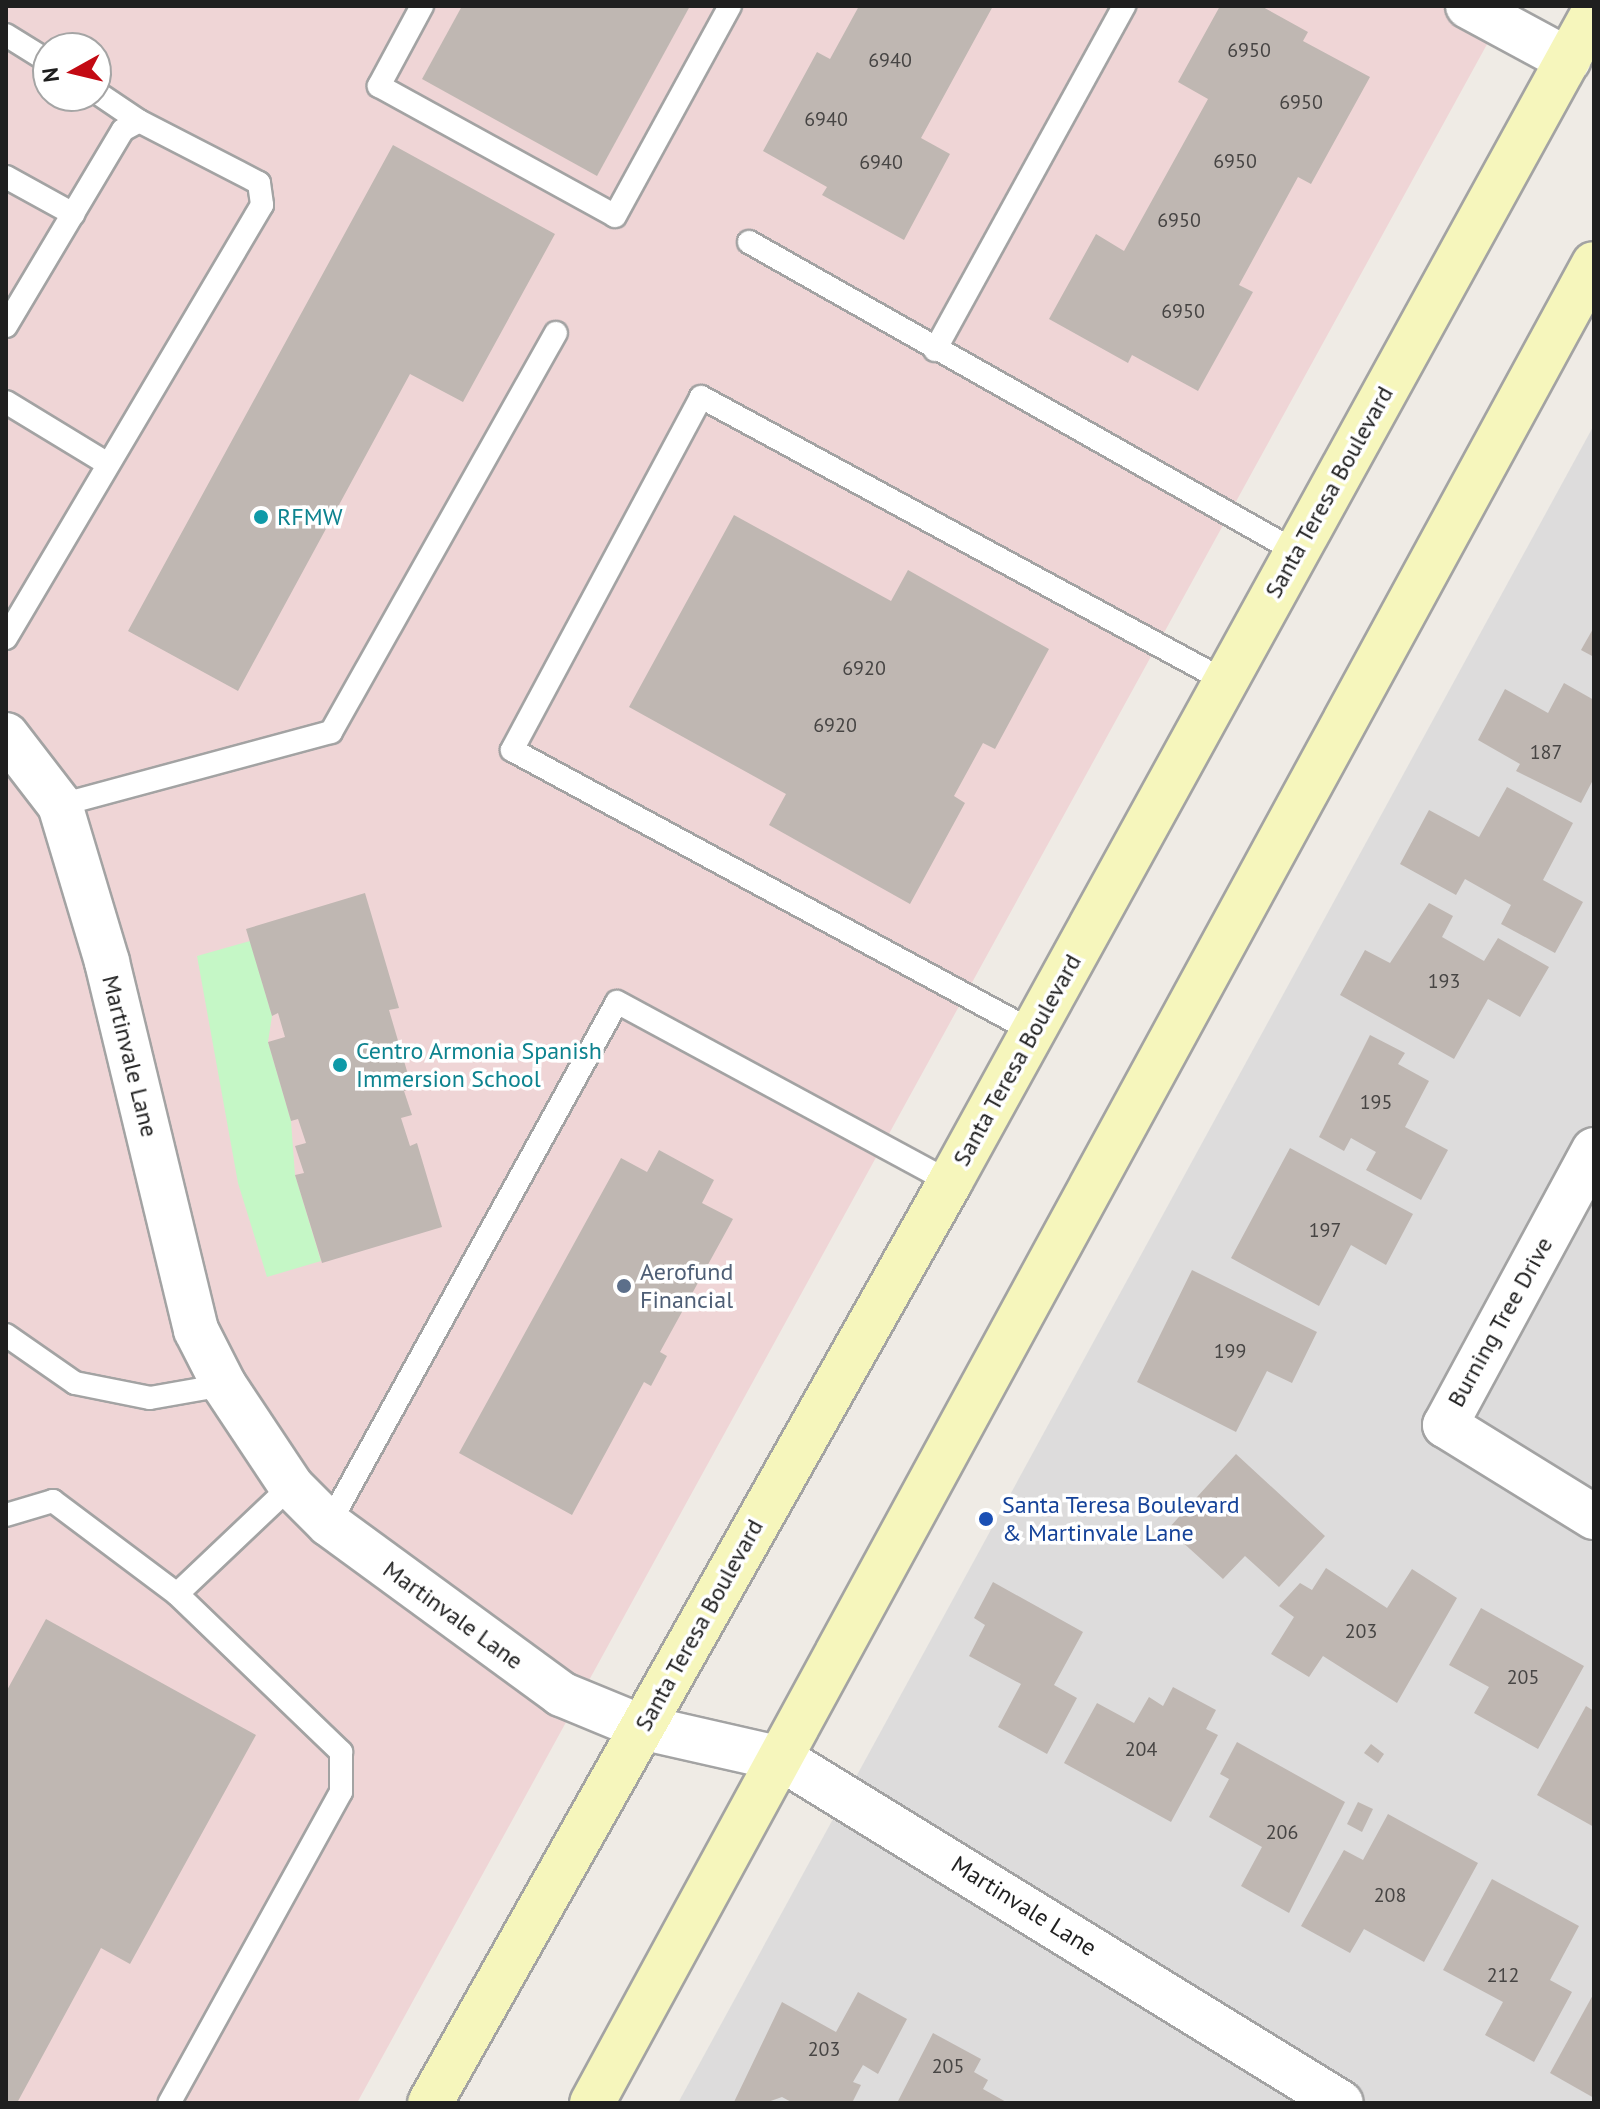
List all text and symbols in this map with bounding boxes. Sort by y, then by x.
north arrow [32,32,112,112]
house number: 6950 [1227,38,1271,62]
house number: 6940 [868,48,912,72]
text: N [35,66,65,84]
house number: 6950 [1279,90,1323,114]
house number: 6940 [804,107,848,131]
house number: 6950 [1213,149,1257,173]
house number: 6940 [859,150,903,174]
house number: 6950 [1157,208,1201,232]
house number: 6950 [1161,299,1205,323]
street label: Santa Teresa Boulevard [1259,381,1399,603]
place label: RFMW [277,503,343,531]
marker: RFMW [252,508,270,526]
house number: 6920 [842,656,886,680]
house number: 6920 [813,713,857,737]
house number: 187 [1530,740,1562,764]
street label: Santa Teresa Boulevard [947,949,1087,1171]
house number: 193 [1428,969,1460,993]
street label: Martinvale Lane [96,972,164,1140]
place label: Centro Armonia Spanish Immersion School [356,1037,603,1093]
marker: Centro Armonia Spanish Immersion School [331,1056,349,1074]
house number: 195 [1360,1090,1392,1114]
house number: 197 [1309,1218,1341,1242]
street label: Burning Tree Drive [1441,1232,1559,1412]
place label: Aerofund Financial [640,1258,733,1314]
marker: Aerofund Financial [615,1277,633,1295]
house number: 199 [1214,1339,1246,1363]
place label: Santa Teresa Boulevard & Martinvale Lane [1002,1491,1240,1547]
marker: Santa Teresa Boulevard & Martinvale Lane [977,1510,995,1528]
street label: Santa Teresa Boulevard [629,1514,769,1736]
street label: Martinvale Lane [378,1555,528,1675]
house number: 203 [1345,1619,1377,1643]
house number: 205 [1507,1665,1539,1689]
house number: 204 [1125,1737,1157,1761]
house number: 206 [1266,1820,1298,1844]
street label: Martinvale Lane [946,1850,1102,1962]
house number: 208 [1374,1883,1406,1907]
house number: 212 [1487,1963,1519,1987]
house number: 203 [808,2037,840,2061]
house number: 205 [932,2054,964,2078]

